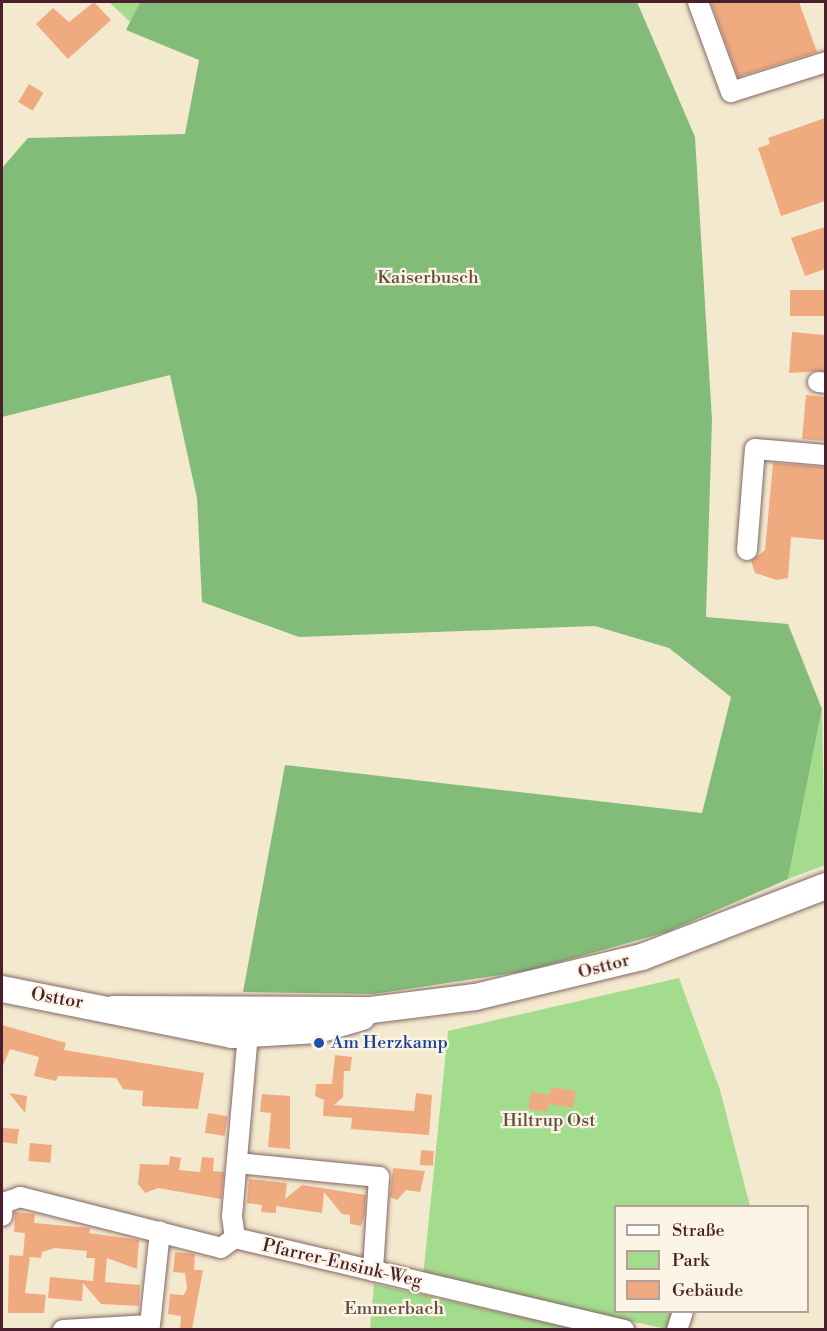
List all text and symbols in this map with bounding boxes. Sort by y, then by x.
park label: Kaiserbusch [377,267,479,289]
street label: Osttor [576,950,632,984]
street label: Osttor [29,984,85,1014]
place label: Am Herzkamp [331,1032,448,1054]
marker: Am Herzkamp [312,1036,326,1050]
park label: Hiltrup Ost [502,1110,596,1132]
legend [614,1205,809,1313]
text: Straße [672,1219,725,1242]
street label: Pfarrer-Ensink-Weg [260,1235,424,1293]
text: Park [672,1249,709,1272]
text: Gebäude [672,1279,743,1302]
park label: Emmerbach [344,1298,444,1320]

